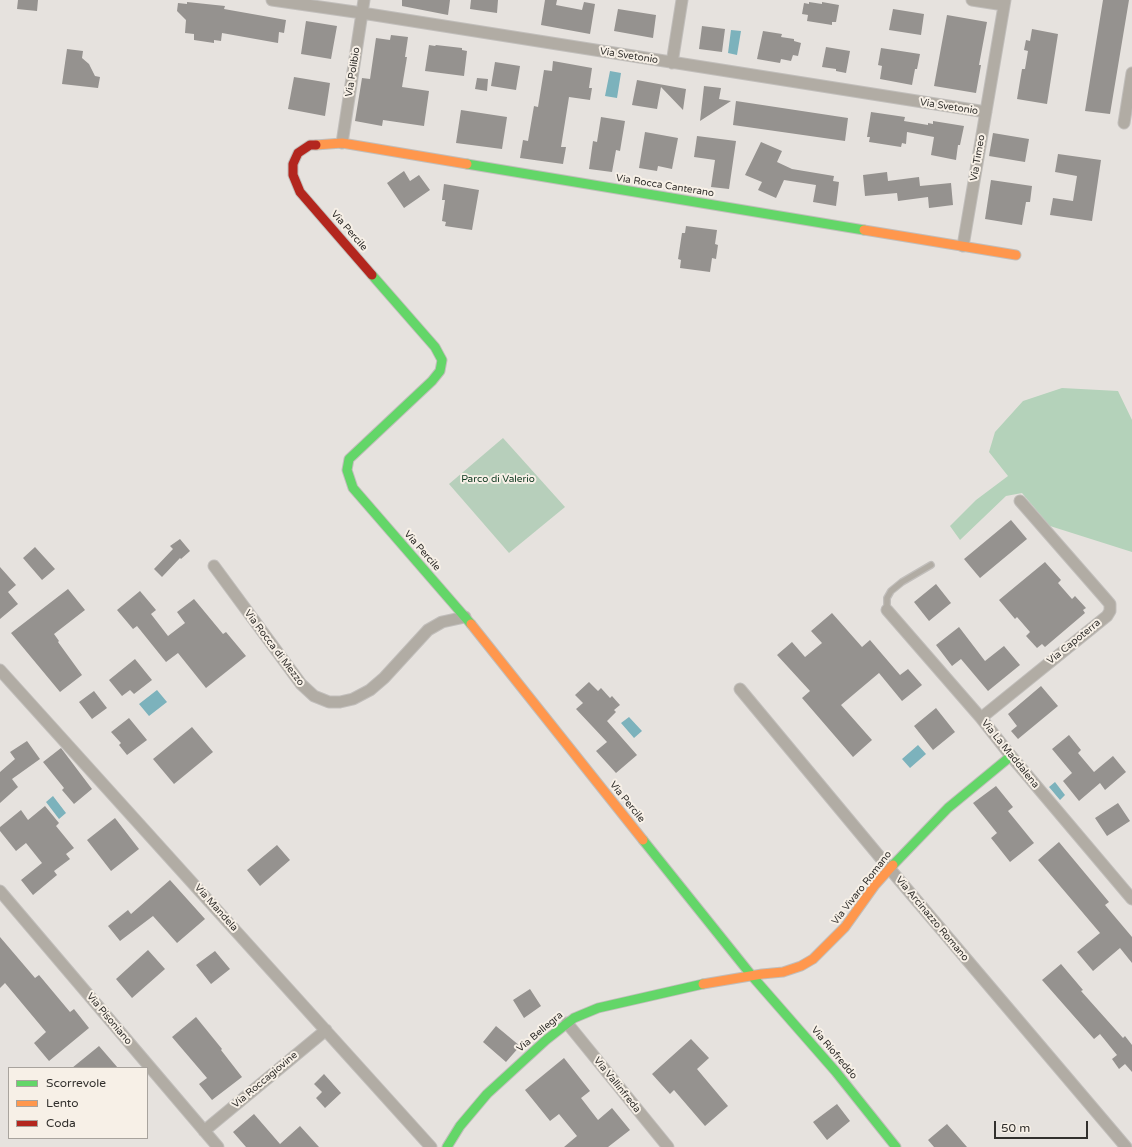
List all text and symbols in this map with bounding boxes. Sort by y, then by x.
street label: Via Svetonio [599,45,659,67]
street label: Via Polibio [343,46,363,98]
street label: Via Svetonio [919,96,979,118]
street label: Via Timeo [968,134,988,182]
street label: Via Rocca Canterano [615,172,715,200]
street label: Via Percile [328,208,370,254]
park label: Parco di Valerio [461,473,535,485]
street label: Via Percile [401,528,443,574]
street label: Via Rocca di Mezzo [241,608,307,688]
street label: Via Capoterra [1045,617,1103,667]
street label: Via La Maddalena [979,717,1041,791]
street label: Via Percile [607,779,647,825]
street label: Via Vivaro Romano [829,849,895,927]
street label: Via Arcinazzo Romano [893,874,971,964]
street label: Via Mandela [192,882,240,934]
street label: Via Pisoniano [84,991,134,1047]
street label: Via Bellegra [515,1009,565,1055]
street label: Via Riofreddo [808,1024,860,1082]
street label: Via Roccagiovine [230,1049,300,1111]
street label: Via Vallinfreda [591,1055,643,1115]
legend [8,1067,148,1139]
text: Scorrevole [46,1076,106,1090]
text: Lento [46,1096,79,1110]
scale bar [996,1113,1090,1139]
text: Coda [46,1116,76,1130]
text: 50 m [1001,1121,1030,1135]

